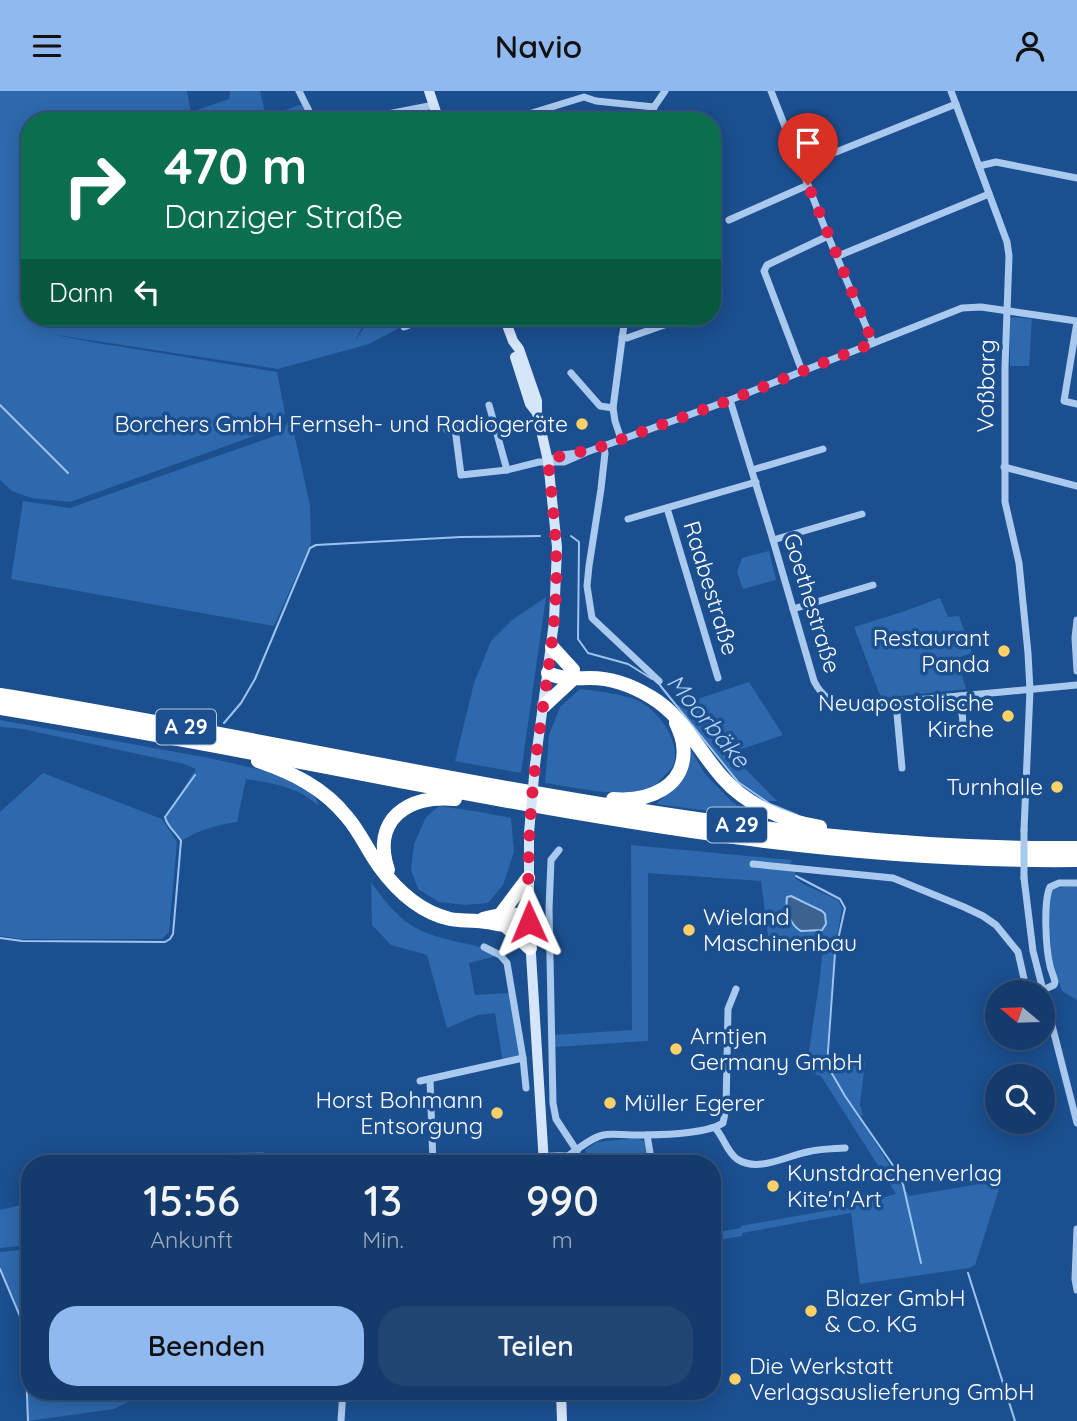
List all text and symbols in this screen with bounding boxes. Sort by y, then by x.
text: Navio [495,26,582,66]
icon: menu [28,27,66,65]
icon: person [1011,27,1049,65]
pin [778,113,838,185]
icon: arrive [789,124,827,162]
text: 470 m [164,135,307,196]
icon: right [49,140,140,231]
text: Danziger Straße [164,196,403,236]
icon: left [128,273,166,311]
text: Dann [49,276,114,309]
street label: Voßbarg [970,339,1001,433]
place label: Borchers GmbH Fernseh- und Radiogeräte [114,409,568,438]
marker: Borchers GmbH Fernseh- und Radiogeräte [574,416,590,432]
street label: Raabestraße [677,517,746,658]
street label: Goethestraße [777,529,848,676]
place label: Restaurant Panda [873,623,990,678]
marker: Restaurant Panda [996,643,1012,659]
water label: Moorbäke [661,667,758,774]
place label: Neuapostolische Kirche [818,688,994,743]
marker: Neuapostolische Kirche [1000,708,1016,724]
road number: A 29 [156,709,216,745]
place label: Turnhalle [946,772,1043,801]
marker: Turnhalle [1049,779,1065,795]
road number: A 29 [707,807,767,843]
position arrow [492,885,566,959]
place label: Wieland Maschinenbau [703,902,857,957]
marker: Wieland Maschinenbau [681,922,697,938]
north arrow [985,980,1055,1050]
map controls [985,980,1055,1134]
place label: Arntjen Germany GmbH [690,1021,863,1076]
marker: Arntjen Germany GmbH [668,1041,684,1057]
button: search [985,1064,1055,1134]
place label: Horst Bohmann Entsorgung [315,1085,483,1140]
place label: Müller Egerer [624,1088,765,1117]
marker: Müller Egerer [602,1095,618,1111]
marker: Horst Bohmann Entsorgung [489,1105,505,1121]
place label: Kunstdrachenverlag Kite'n'Art [787,1158,1002,1213]
text: 15:56 [143,1174,240,1227]
text: 13 [364,1174,402,1227]
text: 990 [526,1174,599,1227]
marker: Kunstdrachenverlag Kite'n'Art [765,1178,781,1194]
text: Ankunft [150,1225,233,1254]
text: Min. [362,1225,404,1254]
text: m [552,1225,573,1254]
place label: Blazer GmbH & Co. KG [825,1283,966,1338]
marker: Blazer GmbH & Co. KG [803,1303,819,1319]
button: Beenden [49,1306,364,1386]
button: Teilen [378,1306,693,1386]
place label: Die Werkstatt Verlagsauslieferung GmbH [749,1351,1034,1406]
marker: Die Werkstatt Verlagsauslieferung GmbH [727,1371,743,1387]

